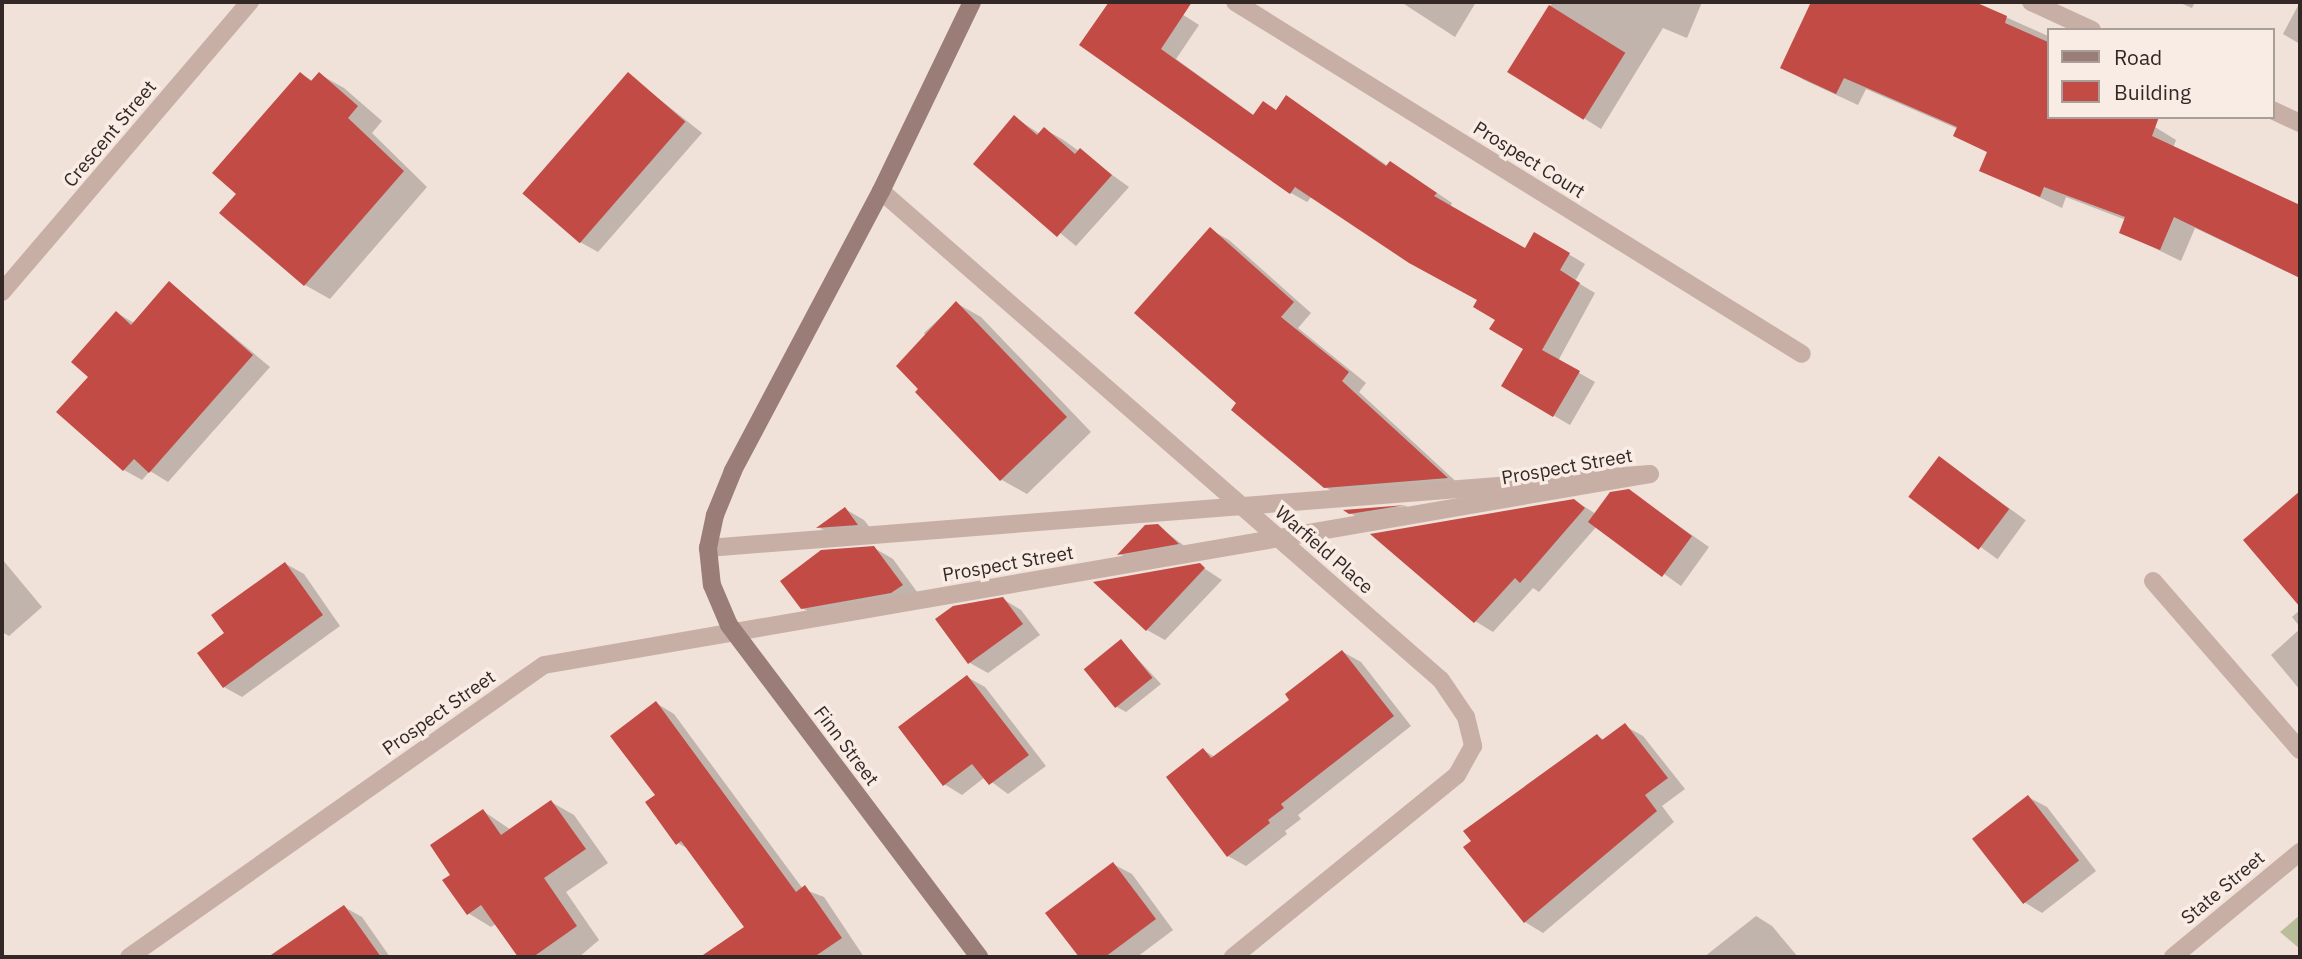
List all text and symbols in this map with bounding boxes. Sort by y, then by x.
legend [2046,28,2274,119]
text: Road [2114,43,2162,71]
street label: Crescent Street [59,76,161,192]
text: Building [2114,78,2191,106]
street label: Prospect Court [1469,117,1589,203]
street label: Prospect Street [1500,444,1634,490]
street label: Warfield Place [1270,501,1378,599]
street label: Prospect Street [941,541,1075,587]
street label: Prospect Street [378,666,500,760]
street label: Finn Street [809,702,883,790]
street label: State Street [2177,847,2269,929]

